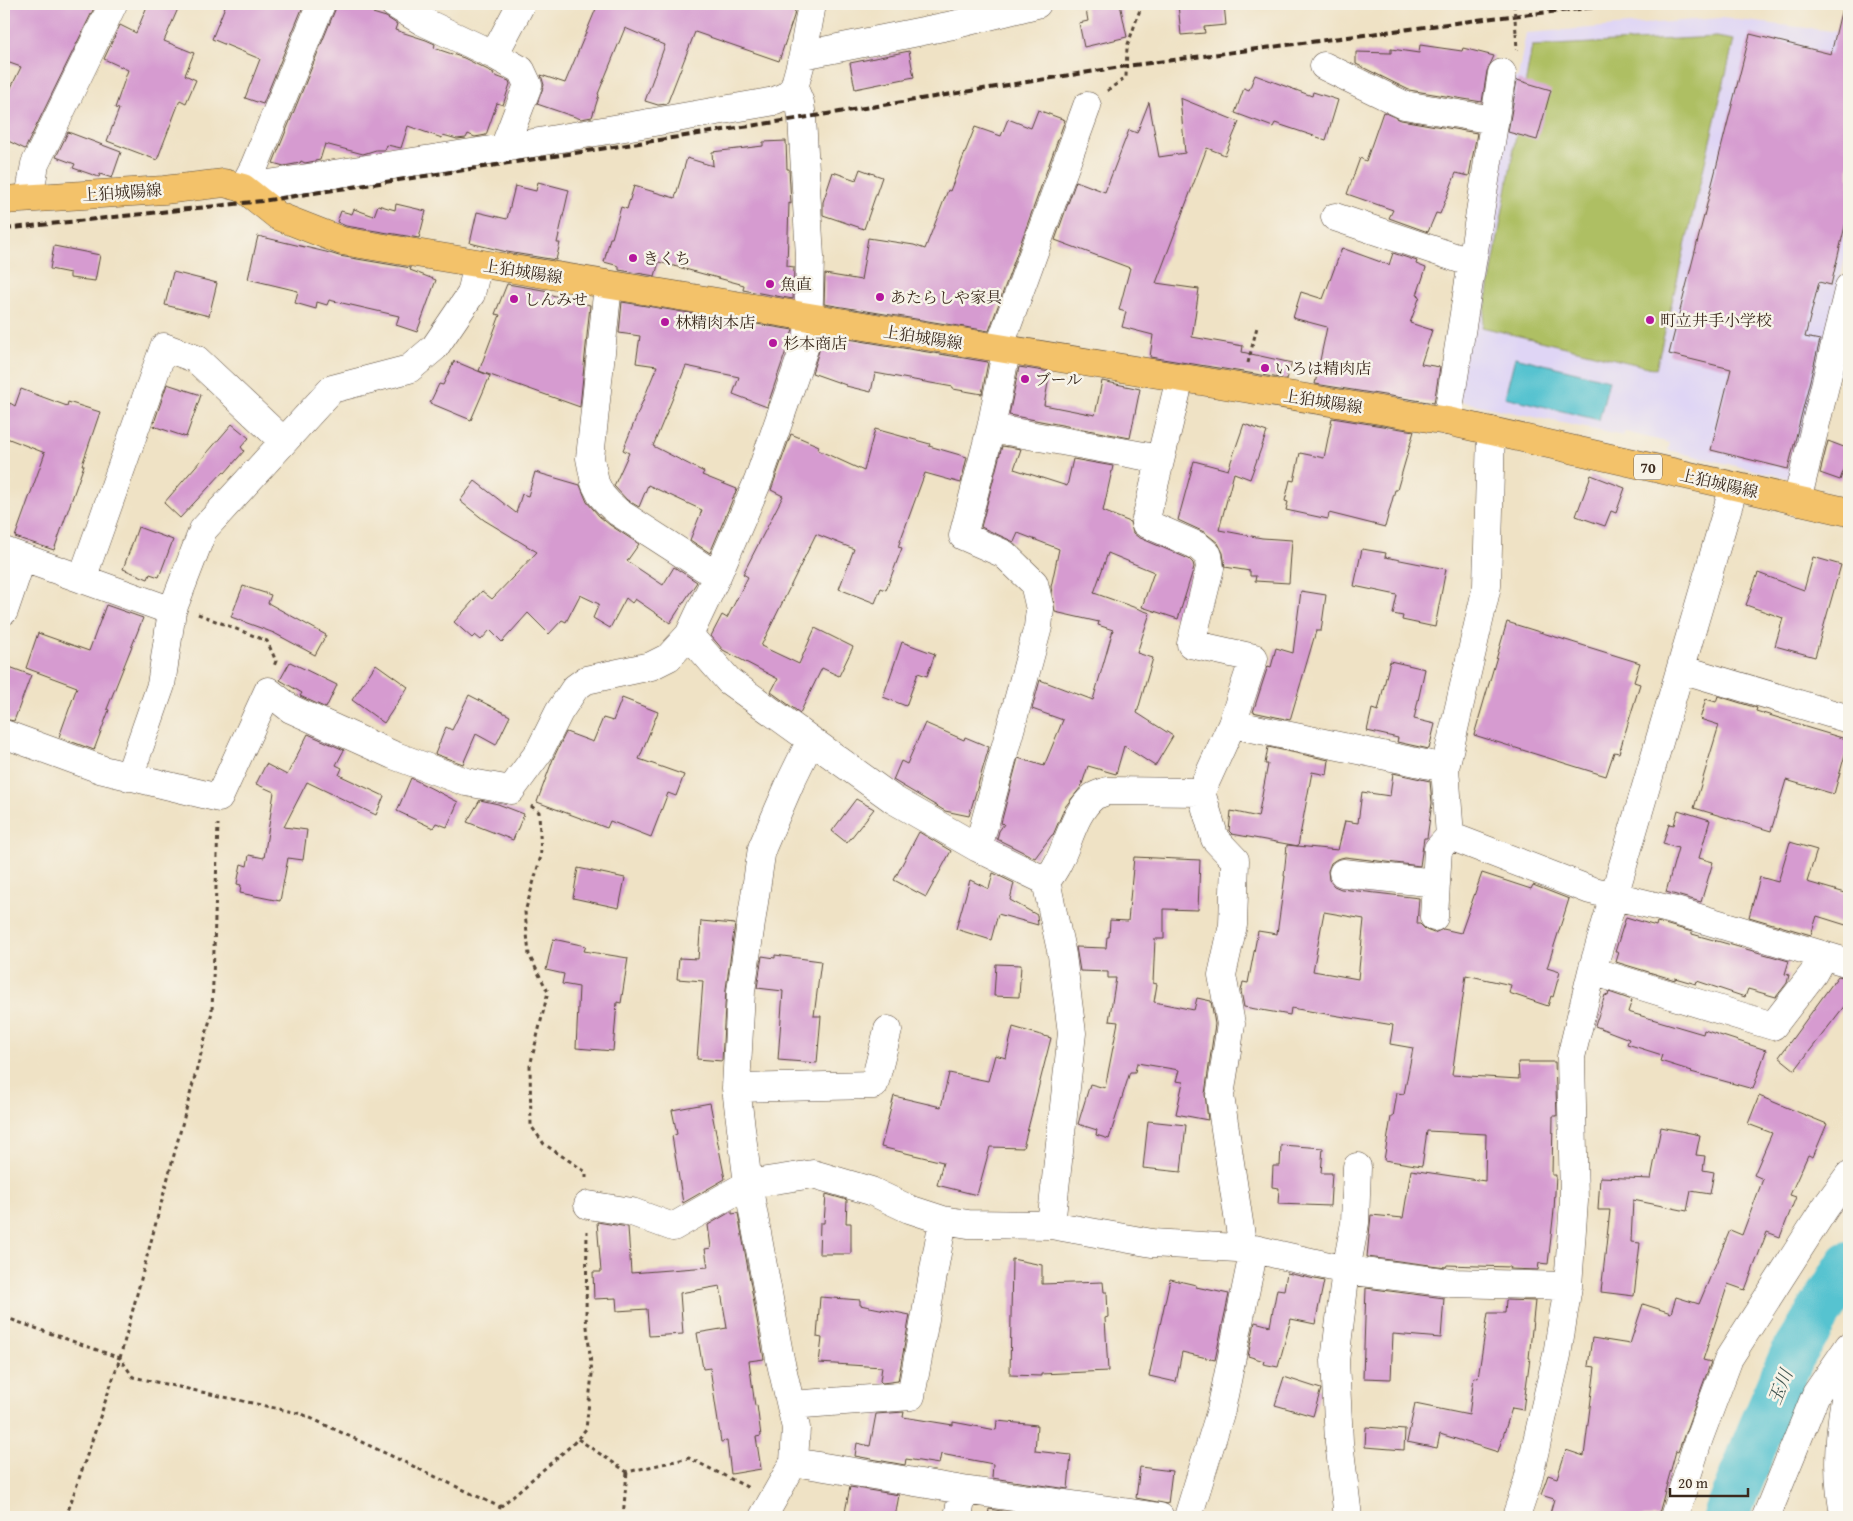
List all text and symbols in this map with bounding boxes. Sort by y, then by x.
street label: 上狛城陽線 [81,177,163,207]
place label: きくち [643,246,691,270]
marker: きくち [627,252,639,264]
street label: 上狛城陽線 [482,253,564,289]
place label: 魚直 [780,272,812,296]
marker: 魚直 [764,278,776,290]
place label: あたらしや家具 [890,285,1002,309]
place label: しんみせ [524,287,588,311]
marker: あたらしや家具 [874,291,886,303]
marker: しんみせ [508,293,520,305]
place label: 町立井手小学校 [1660,308,1772,332]
place label: 林精肉本店 [675,310,755,334]
marker: 町立井手小学校 [1644,314,1656,326]
marker: 林精肉本店 [659,316,671,328]
street label: 上狛城陽線 [882,319,964,355]
place label: 杉本商店 [783,331,847,355]
marker: 杉本商店 [767,337,779,349]
place label: いろは精肉店 [1275,356,1371,380]
marker: いろは精肉店 [1259,362,1271,374]
place label: ブール [1035,367,1082,391]
marker: ブール [1019,373,1031,385]
street label: 上狛城陽線 [1282,383,1364,419]
road number: 70 [1634,454,1662,480]
street label: 上狛城陽線 [1677,462,1761,504]
water label: 玉川 [1761,1363,1800,1409]
scale bar [1670,1466,1748,1498]
text: 20 m [1678,1472,1709,1493]

